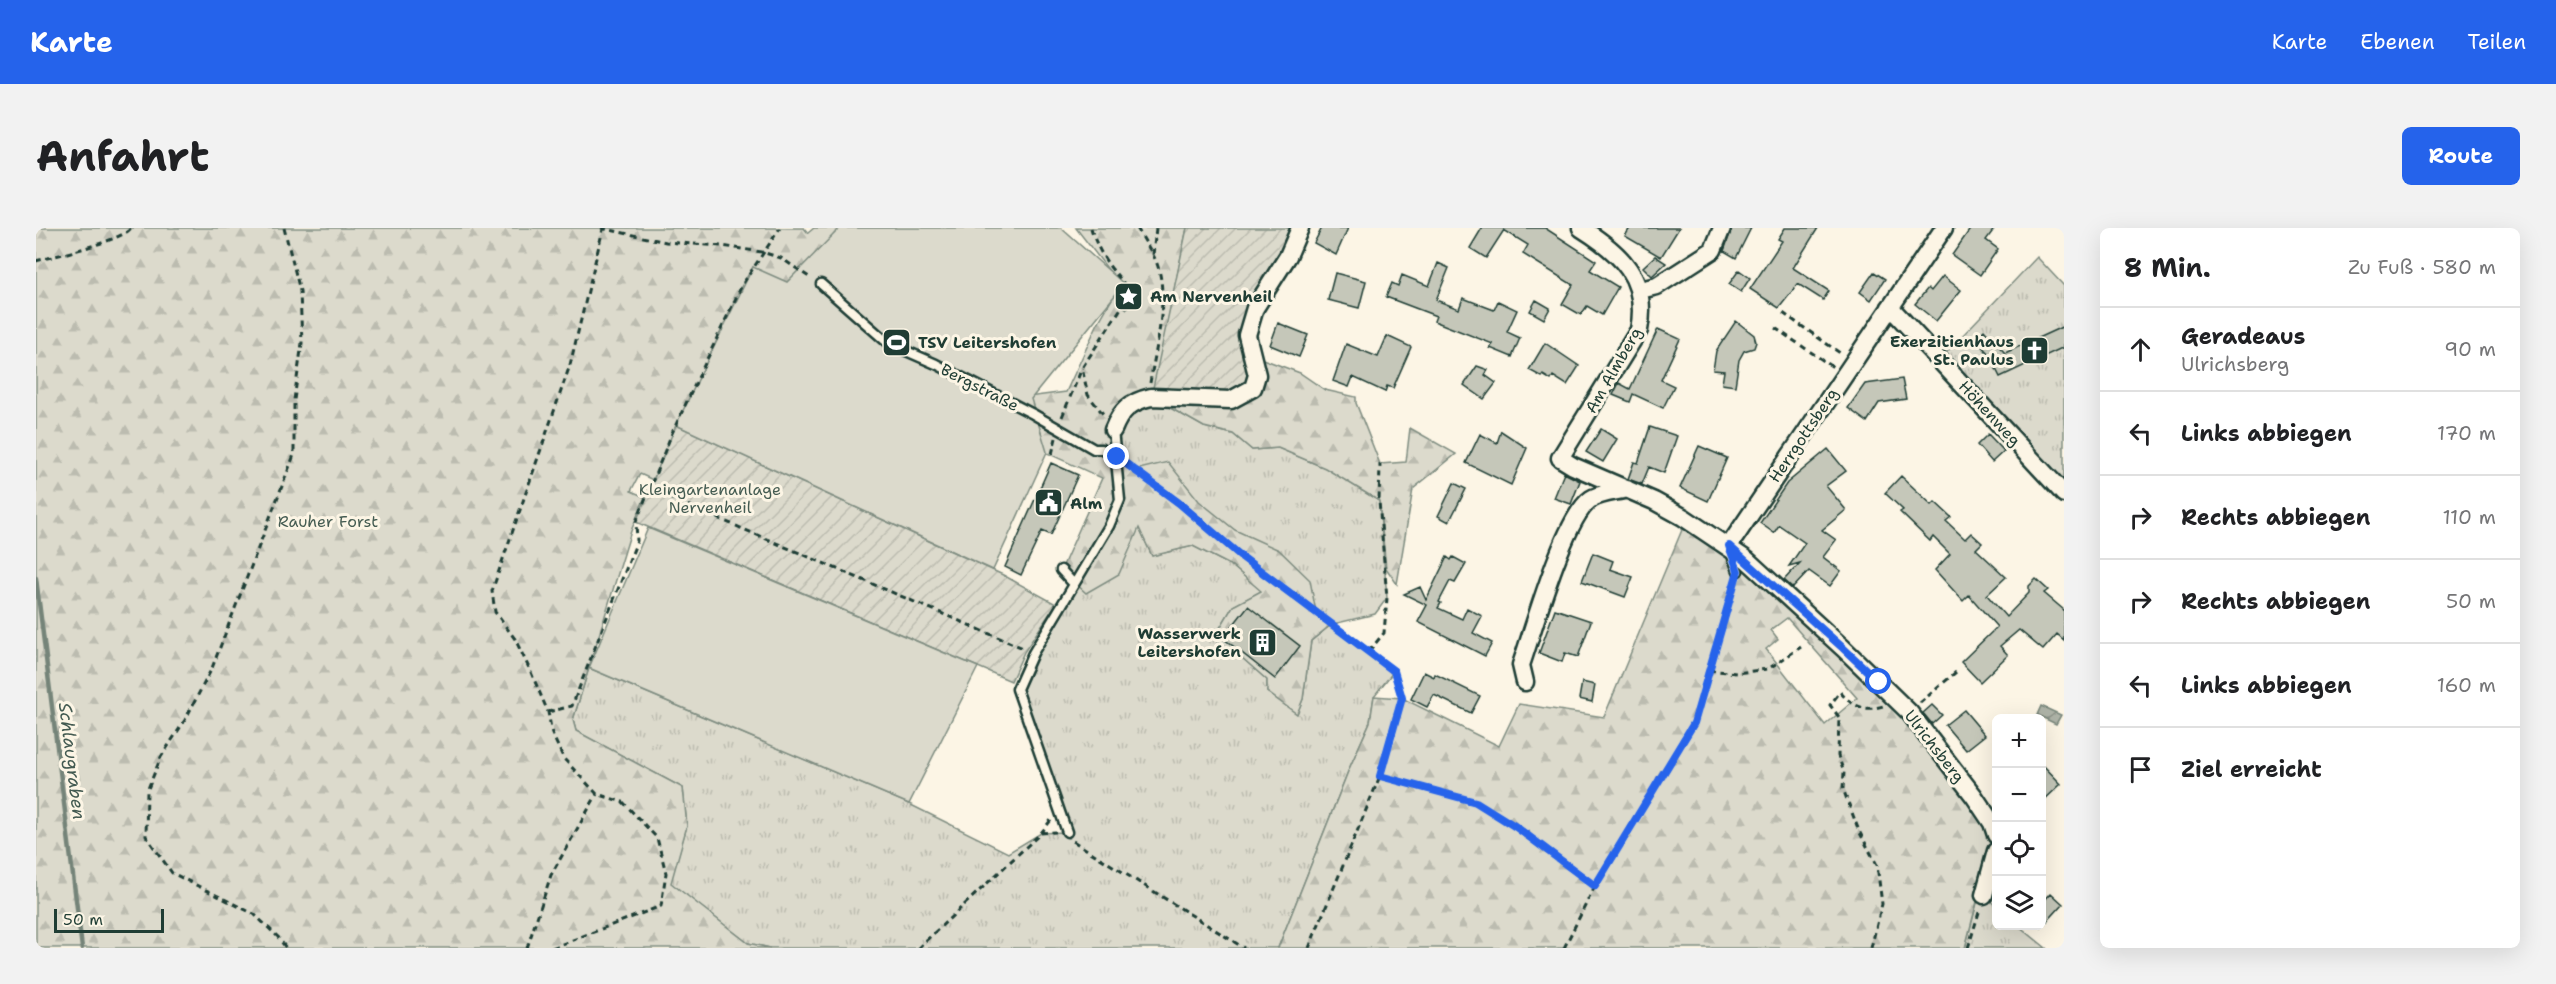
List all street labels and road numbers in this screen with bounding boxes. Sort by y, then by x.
street label: Am Almberg [1580,323,1647,417]
street label: Bergstraße [937,359,1022,416]
street label: Höhenweg [1954,376,2025,451]
street label: Herrgottsberg [1764,384,1843,487]
street label: Ulrichsberg [1900,706,1970,787]

